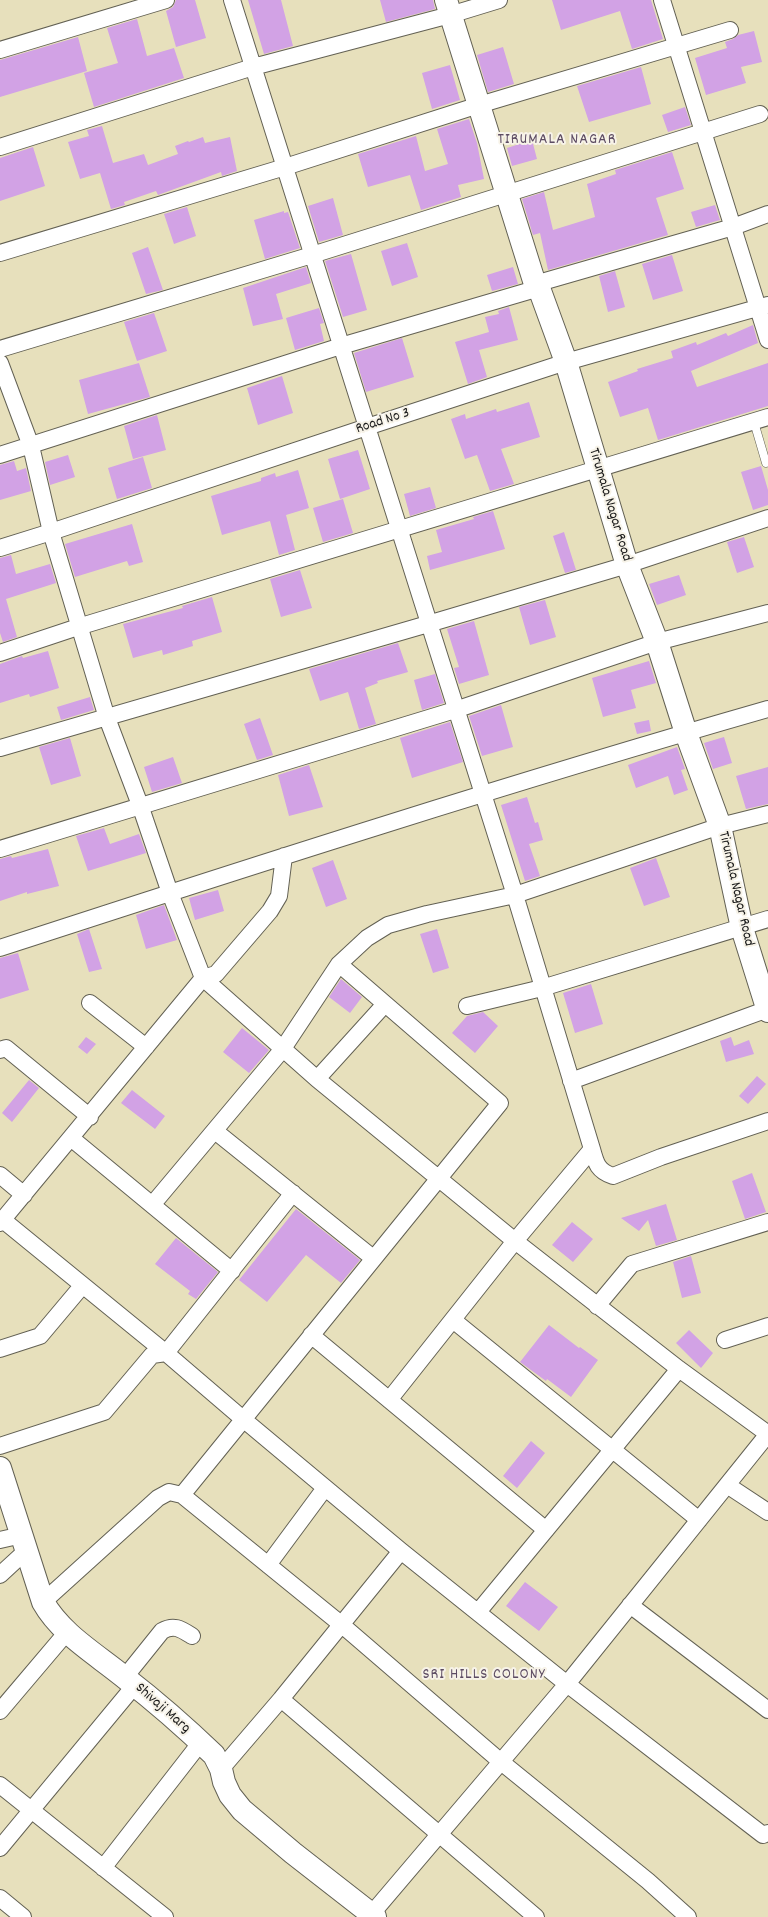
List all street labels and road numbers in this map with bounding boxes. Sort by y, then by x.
street label: Road No 3 [354,405,412,439]
street label: Tirumala Nagar Road [583,446,635,564]
street label: Tirumala Nagar Road [713,830,757,948]
street label: Shivaji Marg [131,1680,193,1738]

